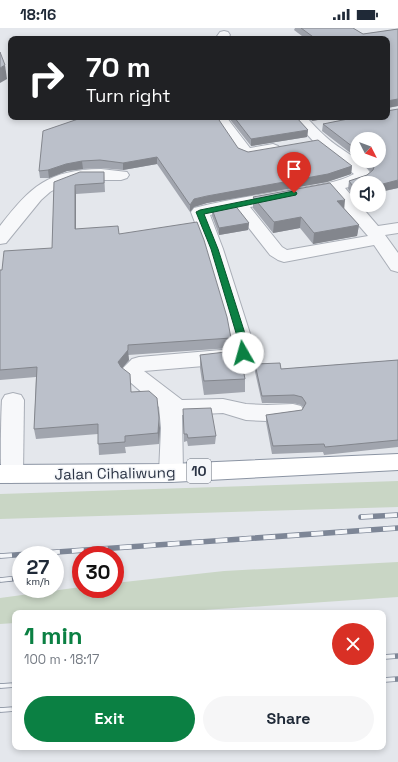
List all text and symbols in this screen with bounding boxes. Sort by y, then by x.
text: 18:16 [20,5,56,24]
text: 70 m [86,49,151,85]
icon: right [20,52,72,104]
text: Turn right [86,84,170,107]
north arrow [350,132,386,168]
map controls [350,132,386,212]
pin [277,152,311,193]
icon: arrive [283,158,305,180]
button: sound [350,176,386,212]
position arrow [222,332,264,374]
road number: 10 [187,459,211,483]
street label: Jalan Cihaliwung [54,462,176,484]
speed limit sign: 30 [72,546,124,598]
text: 27 [27,554,49,580]
text: km/h [26,575,50,588]
text: 1 min [24,620,83,651]
button: close [332,623,374,665]
text: 100 m · 18:17 [24,651,99,668]
button: Exit [24,696,195,742]
button: Share [203,696,374,742]

